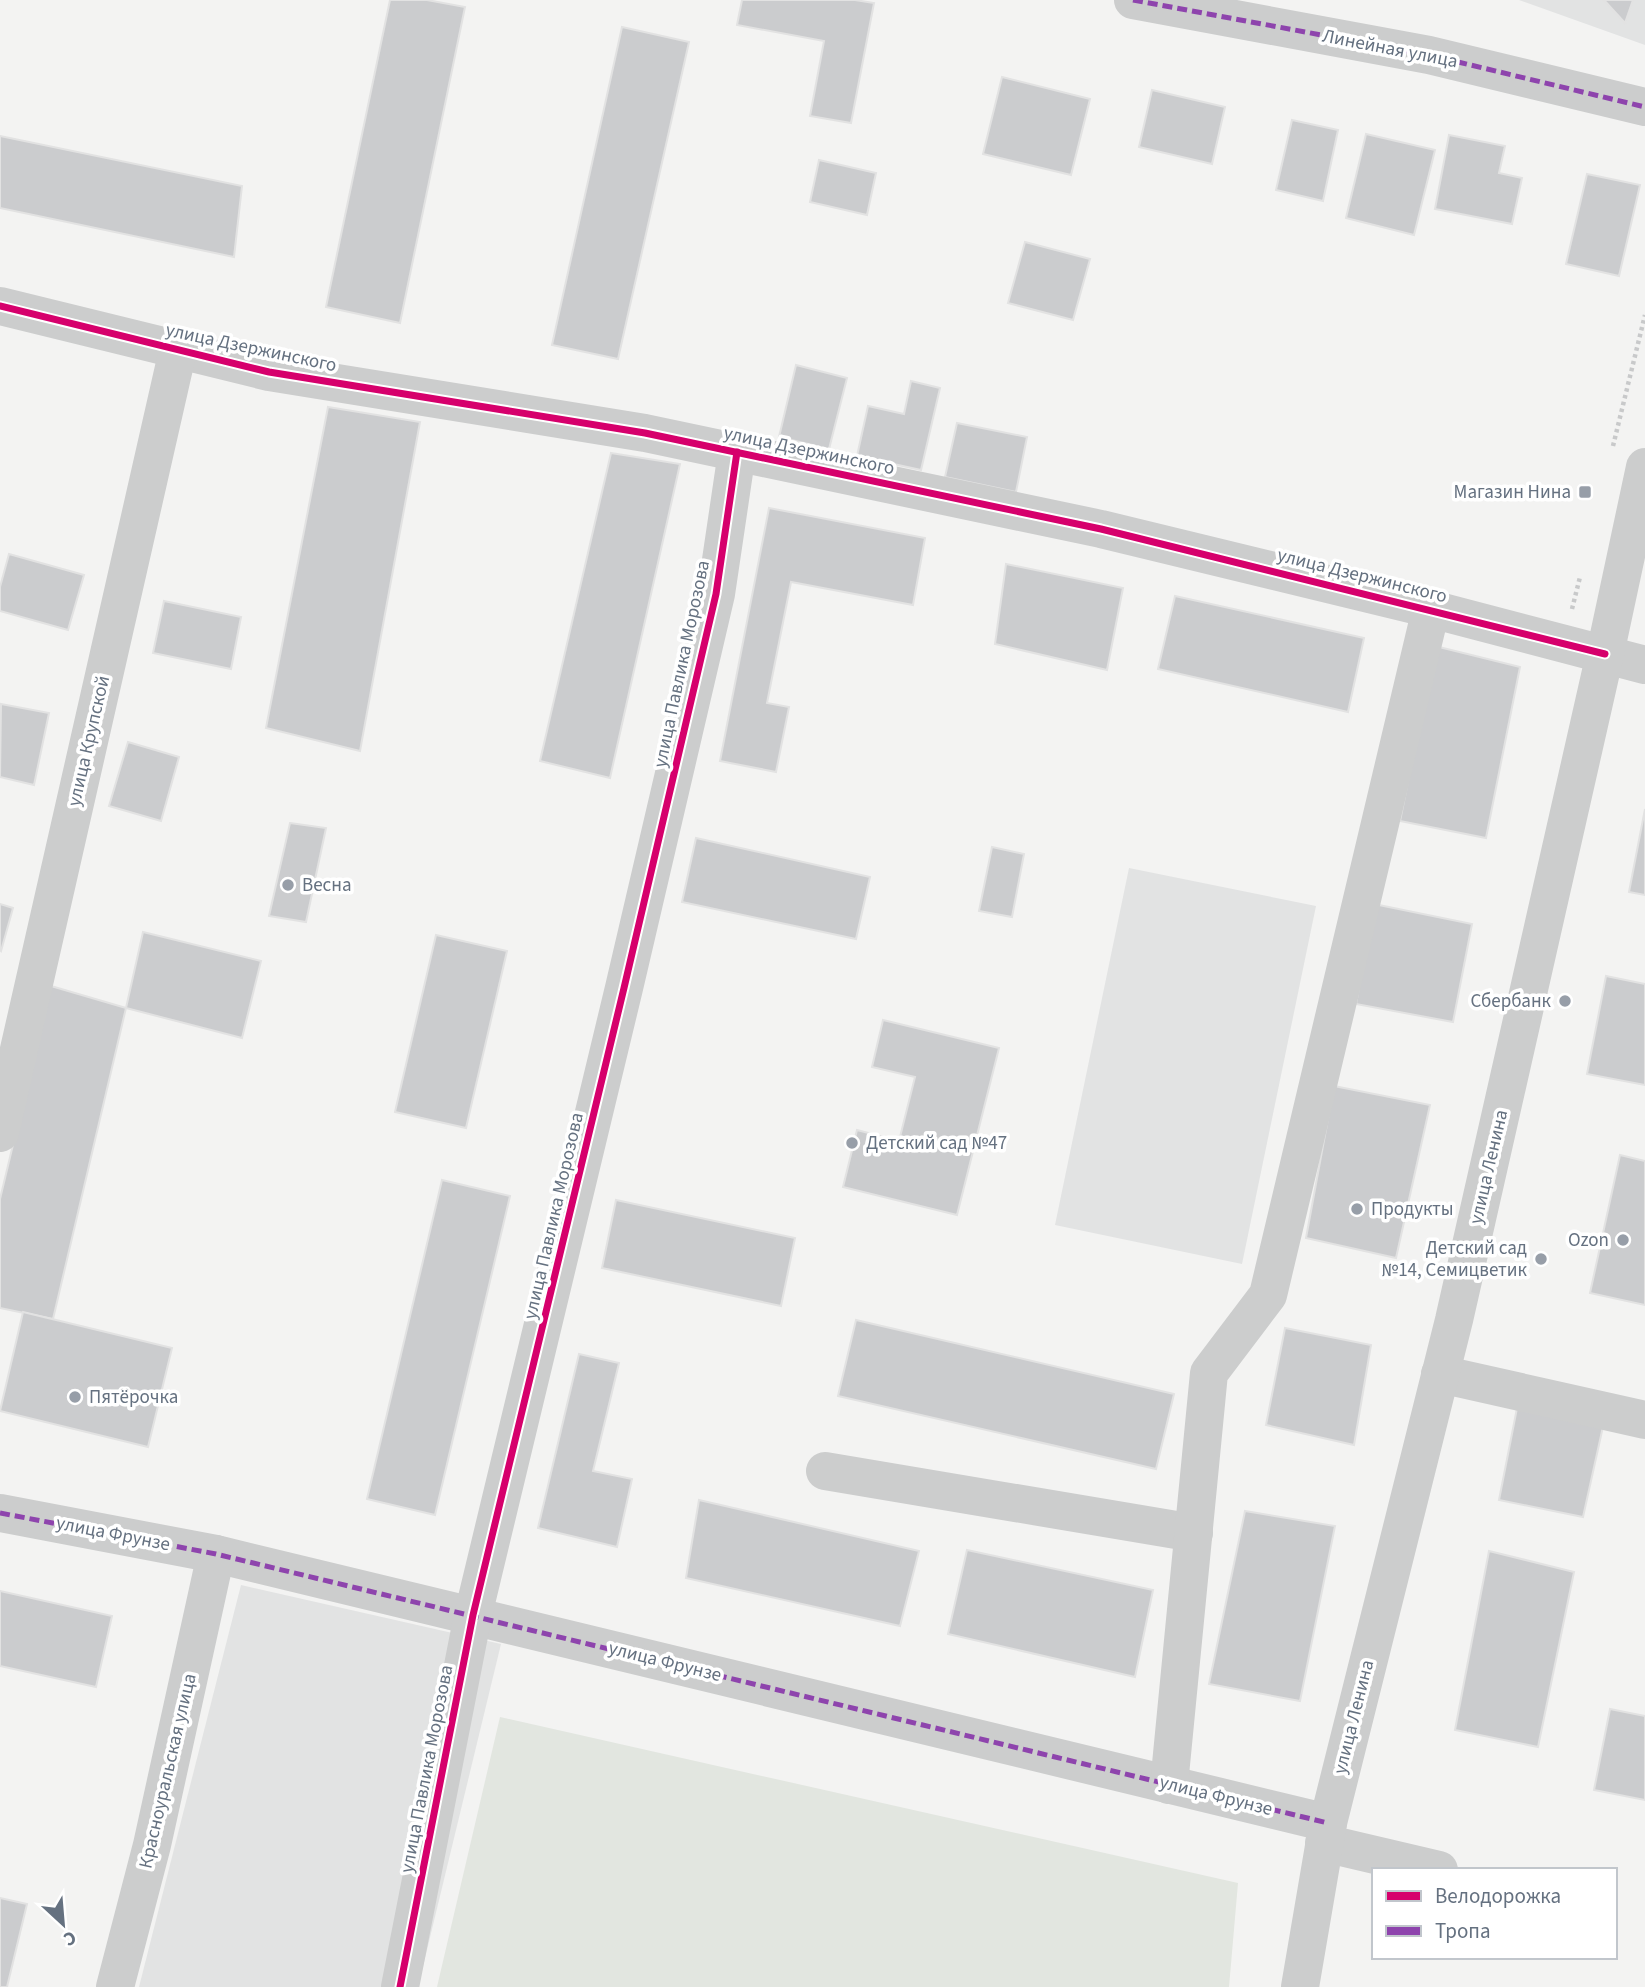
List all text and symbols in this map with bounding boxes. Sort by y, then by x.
street label: Линейная улица [1320,23,1460,75]
street label: улица Дзержинского [163,317,339,379]
street label: улица Дзержинского [721,420,897,482]
place label: Магазин Нина [1454,479,1571,506]
marker: Магазин Нина [1577,484,1593,500]
street label: улица Дзержинского [1274,542,1450,610]
street label: улица Павлика Морозова [647,558,717,770]
street label: улица Крупской [61,673,117,809]
place label: Весна [302,872,352,899]
marker: Весна [280,877,296,893]
place label: Сбербанк [1470,988,1552,1015]
marker: Сбербанк [1557,993,1573,1009]
street label: улица Ленина [1463,1107,1515,1227]
street label: улица Павлика Морозова [517,1110,591,1322]
place label: Детский сад №47 [866,1130,1007,1157]
marker: Детский сад №47 [844,1135,860,1151]
place label: Продукты [1371,1196,1454,1223]
marker: Продукты [1349,1201,1365,1217]
place label: Ozon [1568,1227,1609,1254]
marker: Ozon [1615,1232,1631,1248]
place label: Детский сад №14, Семицветик [1381,1235,1528,1284]
marker: Детский сад №14, Семицветик [1533,1251,1549,1267]
place label: Пятёрочка [89,1384,178,1411]
marker: Пятёрочка [67,1389,83,1405]
street label: улица Фрунзе [54,1510,172,1558]
street label: улица Фрунзе [606,1635,724,1689]
street label: улица Ленина [1327,1657,1381,1777]
street label: улица Павлика Морозова [394,1663,460,1875]
street label: Красноуральская улица [132,1671,204,1871]
street label: улица Фрунзе [1157,1769,1275,1823]
legend [1372,1868,1617,1959]
text: Велодорожка [1435,1881,1561,1911]
north arrow [28,1889,98,1959]
text: Тропа [1435,1916,1491,1946]
text: С [59,1923,81,1952]

